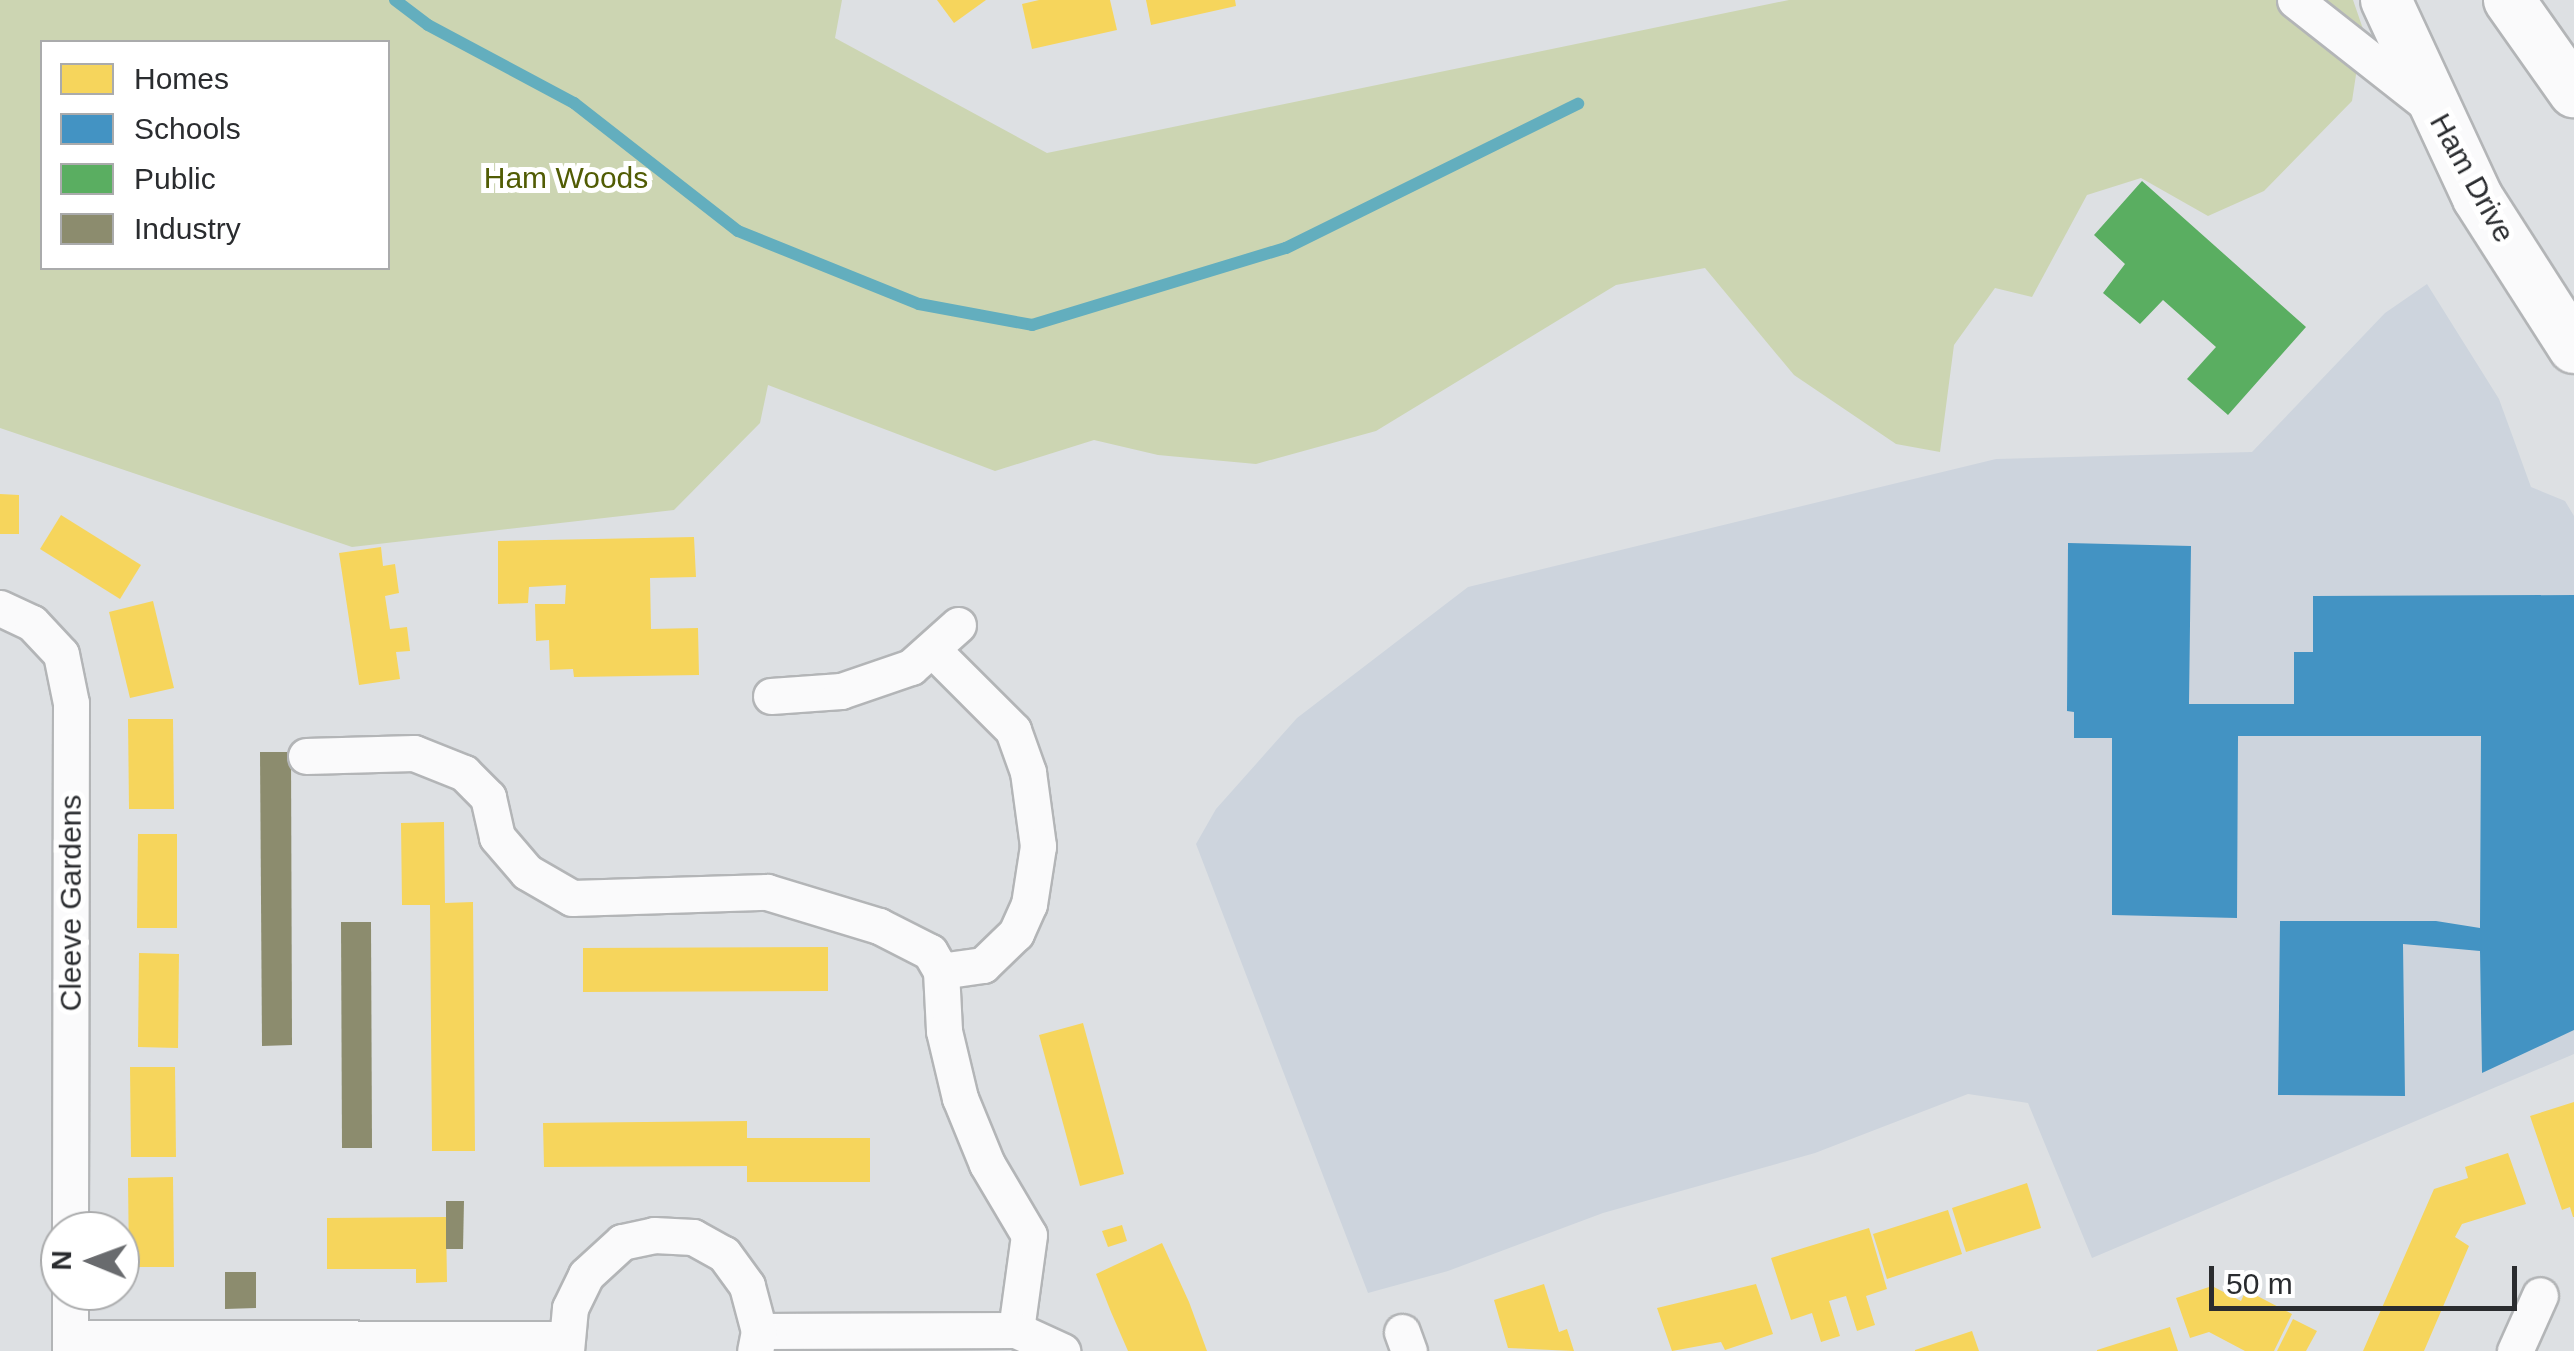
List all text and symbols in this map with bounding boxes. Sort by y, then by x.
legend [40,40,390,270]
text: Homes [134,62,229,95]
street label: Ham Drive [2422,107,2522,249]
text: Schools [134,112,241,145]
park label: Ham Woods [484,160,648,196]
text: Public [134,162,216,195]
text: Industry [134,212,241,245]
street label: Cleeve Gardens [53,795,89,1011]
north arrow [40,1211,140,1311]
scale bar [2214,1246,2522,1308]
text: N [46,1250,77,1271]
text: 50 m [2226,1267,2293,1300]

